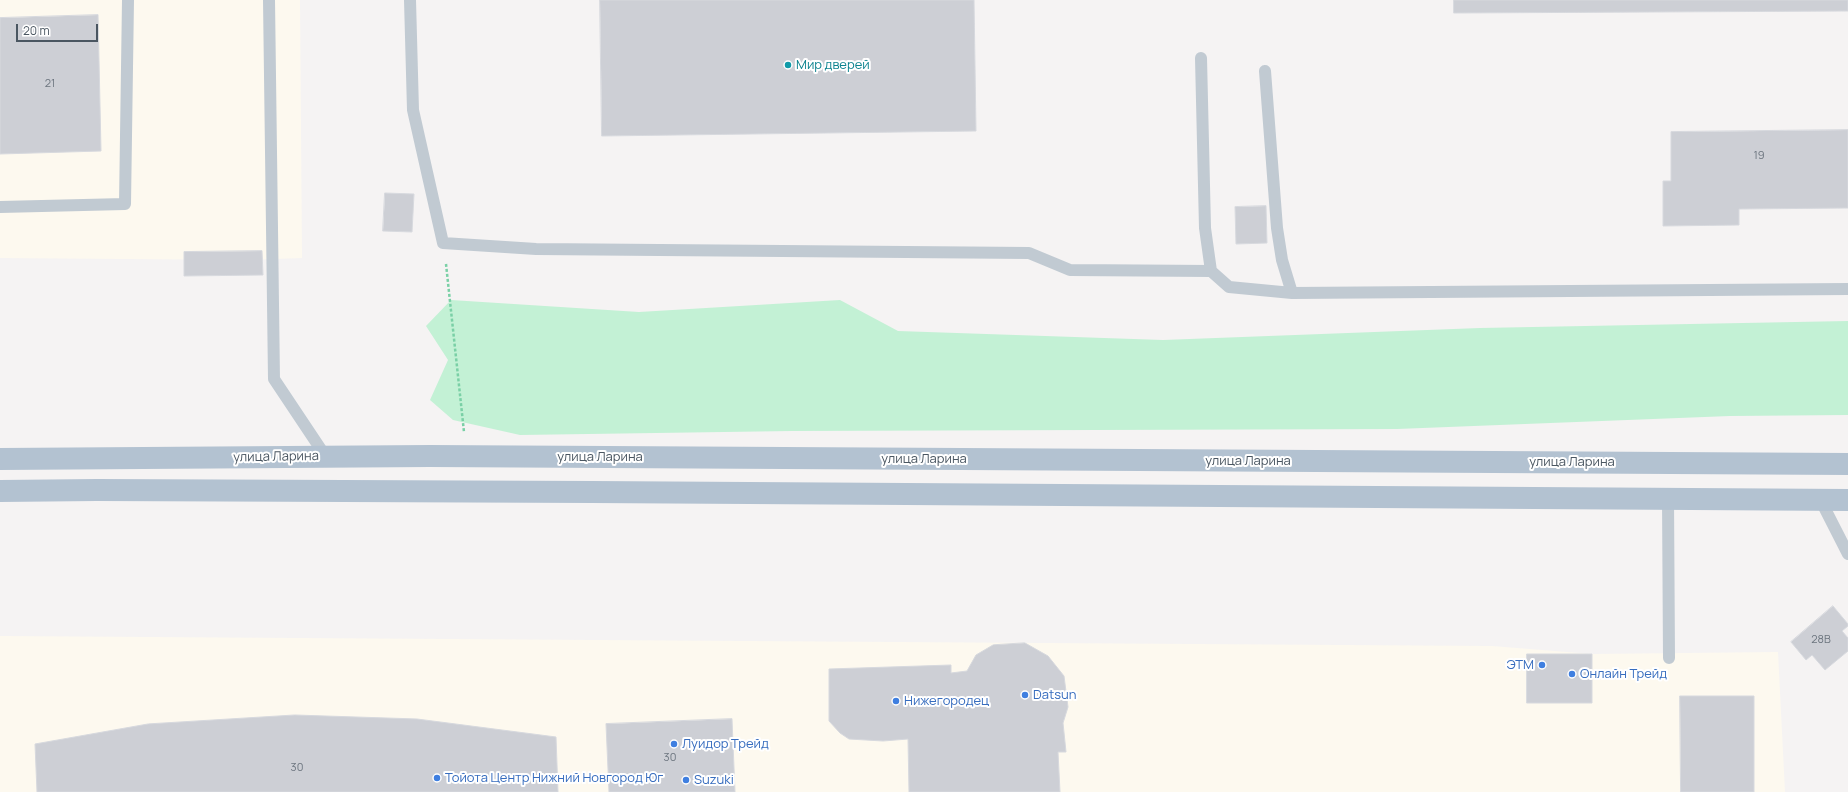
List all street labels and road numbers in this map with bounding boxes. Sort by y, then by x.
street label: улица Ларина [233,448,319,466]
street label: улица Ларина [557,449,643,465]
street label: улица Ларина [881,451,967,467]
street label: улица Ларина [1205,453,1291,469]
street label: улица Ларина [1529,454,1615,470]

